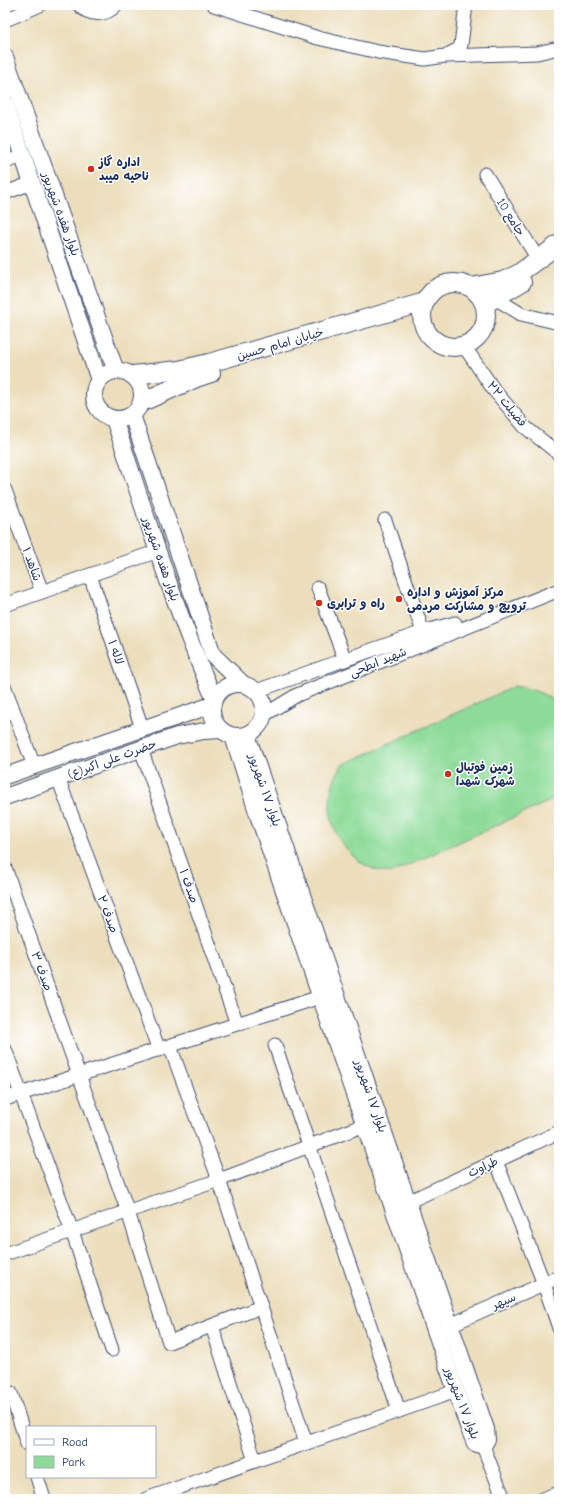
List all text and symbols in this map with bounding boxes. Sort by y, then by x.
place label: اداره گاز ناحیه میبد [98,154,149,183]
marker: اداره گاز ناحیه میبد [86,164,96,174]
street label: بلوار هفده شهریور [38,169,83,258]
street label: جامع 10 [492,196,528,239]
street label: خیابان امام حسین [235,325,325,365]
street label: فضیلت ۲۲ [484,378,530,430]
street label: بلوار هفده شهریور [139,514,182,603]
street label: شاهد ۱ [19,545,45,583]
place label: مرکز آموزش و اداره ترویج و مشارکت مردمی [407,585,527,614]
marker: مرکز آموزش و اداره ترویج و مشارکت مردمی [394,594,404,604]
place label: راه و ترابری [327,596,385,610]
marker: راه و ترابری [314,598,324,608]
street label: لاله ۱ [105,638,127,666]
street label: شهید ابطحی [347,644,409,681]
street label: حضرت علی اکبر(ع) [66,736,159,783]
street label: بلوار ۱۷ شهریور [245,751,284,829]
place label: زمین فوتبال شهرک شهدا [456,760,514,788]
marker: زمین فوتبال شهرک شهدا [443,769,453,779]
street label: صدف ۱ [177,867,201,905]
street label: صدف ۲ [95,893,121,935]
street label: صدف ۳ [28,949,56,993]
street label: بلوار ۱۷ شهریور [351,1057,390,1135]
street label: طراوت [466,1154,501,1181]
street label: سپهر [489,1290,518,1314]
street label: بلوار ۱۷ شهریور [441,1364,482,1441]
legend [26,1426,156,1478]
text: Road [62,1435,88,1449]
text: Park [62,1455,85,1469]

